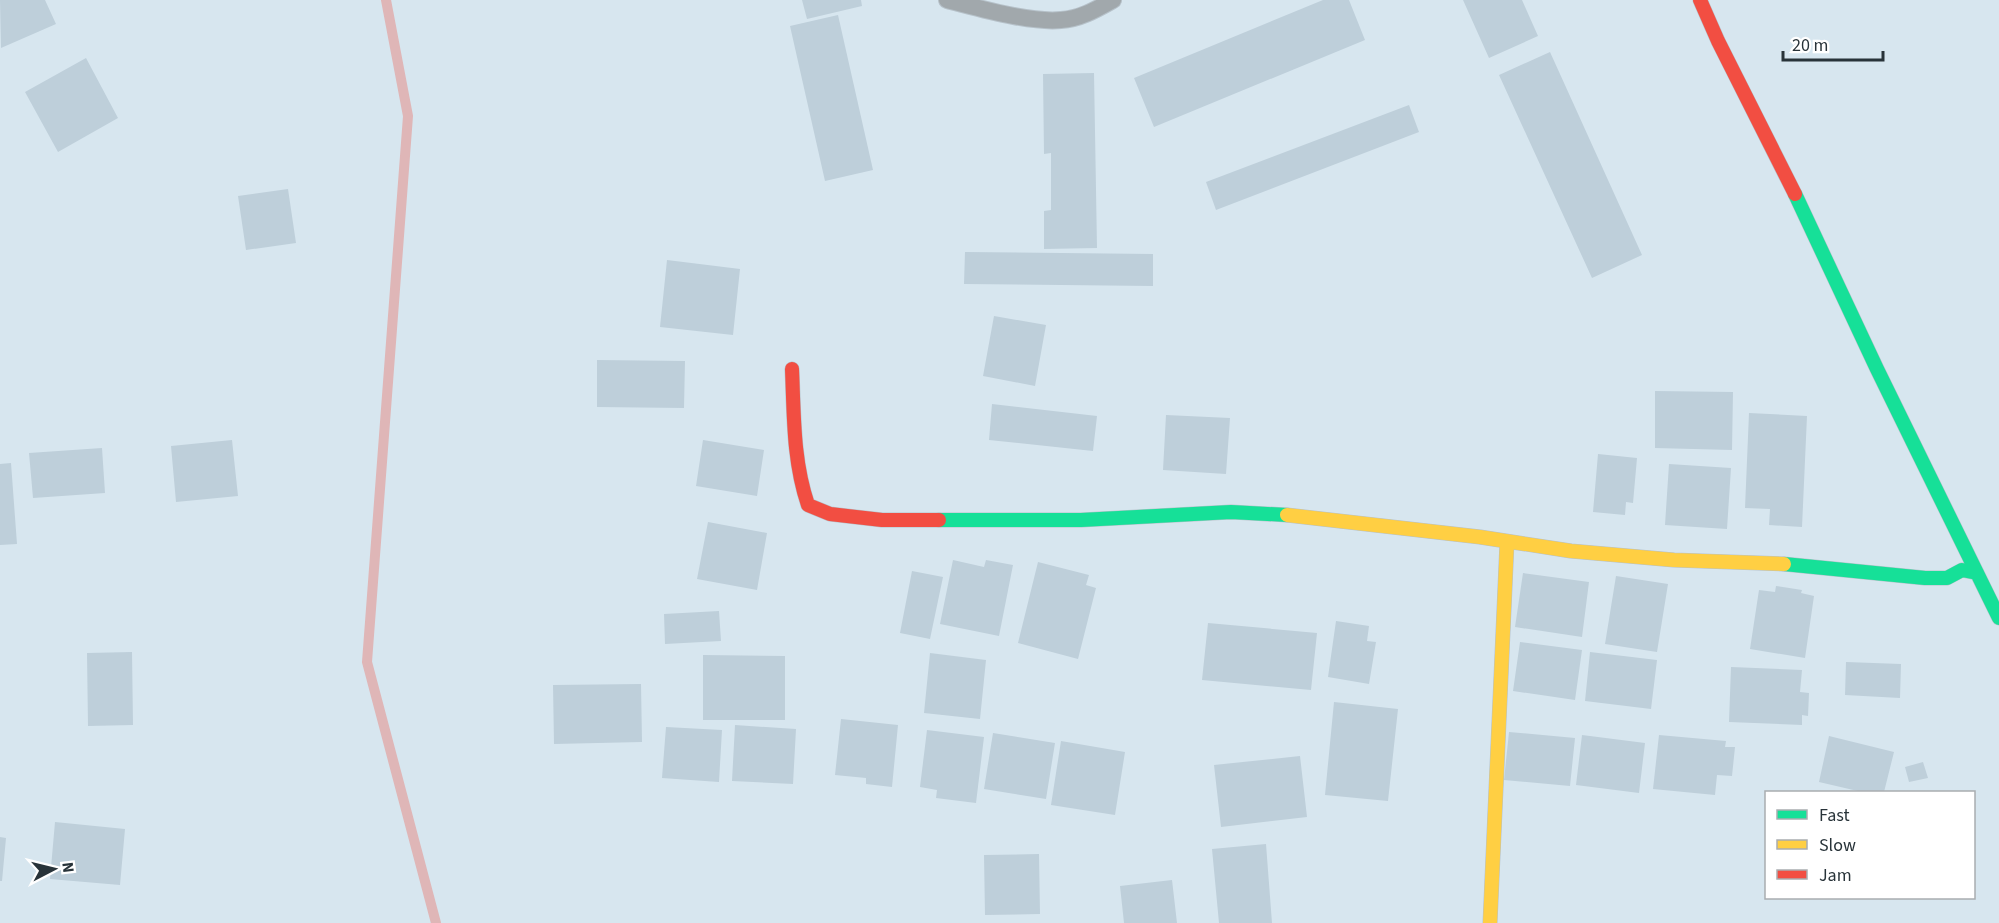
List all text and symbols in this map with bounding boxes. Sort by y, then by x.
scale bar [1783,24,1884,62]
text: 20 m [1792,33,1828,58]
legend [1765,791,1975,899]
text: Fast [1819,803,1850,828]
text: Slow [1819,833,1856,858]
north arrow [24,839,84,899]
text: N [56,861,79,874]
text: Jam [1819,863,1852,888]

